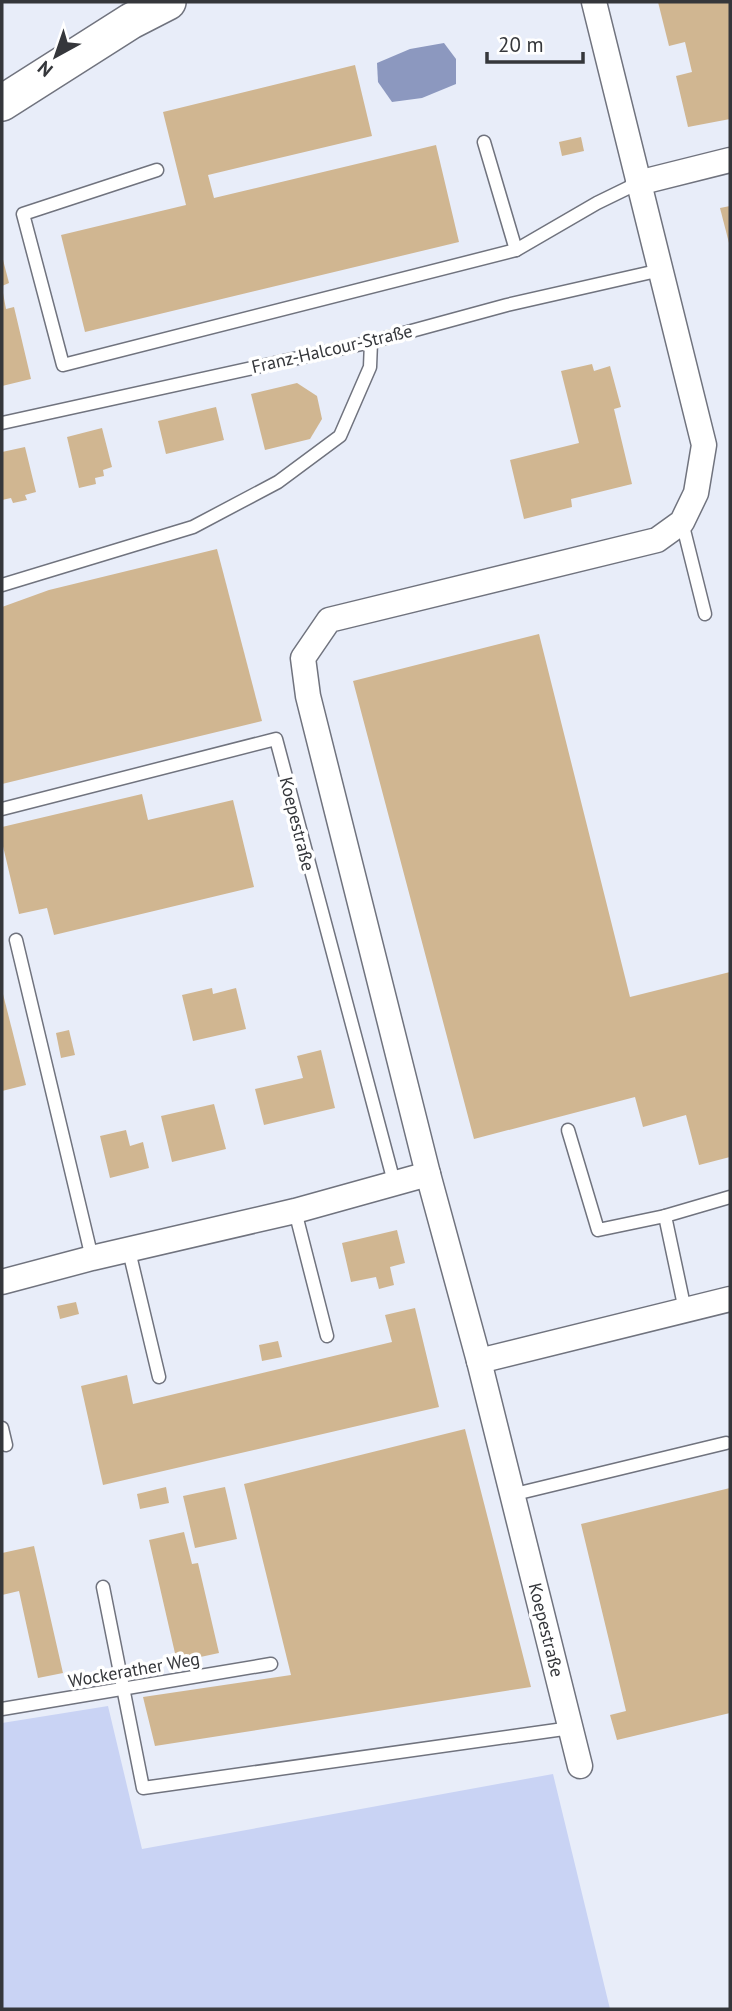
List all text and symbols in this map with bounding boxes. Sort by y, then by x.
north arrow [21,21,91,91]
scale bar [487,21,583,65]
text: 20 m [498,31,544,58]
text: N [33,56,58,82]
street label: Franz-Halcour-Straße [249,319,415,378]
street label: Koepestraße [275,774,320,873]
street label: Koepestraße [524,1580,569,1679]
street label: Wockerather Weg [66,1647,201,1692]

